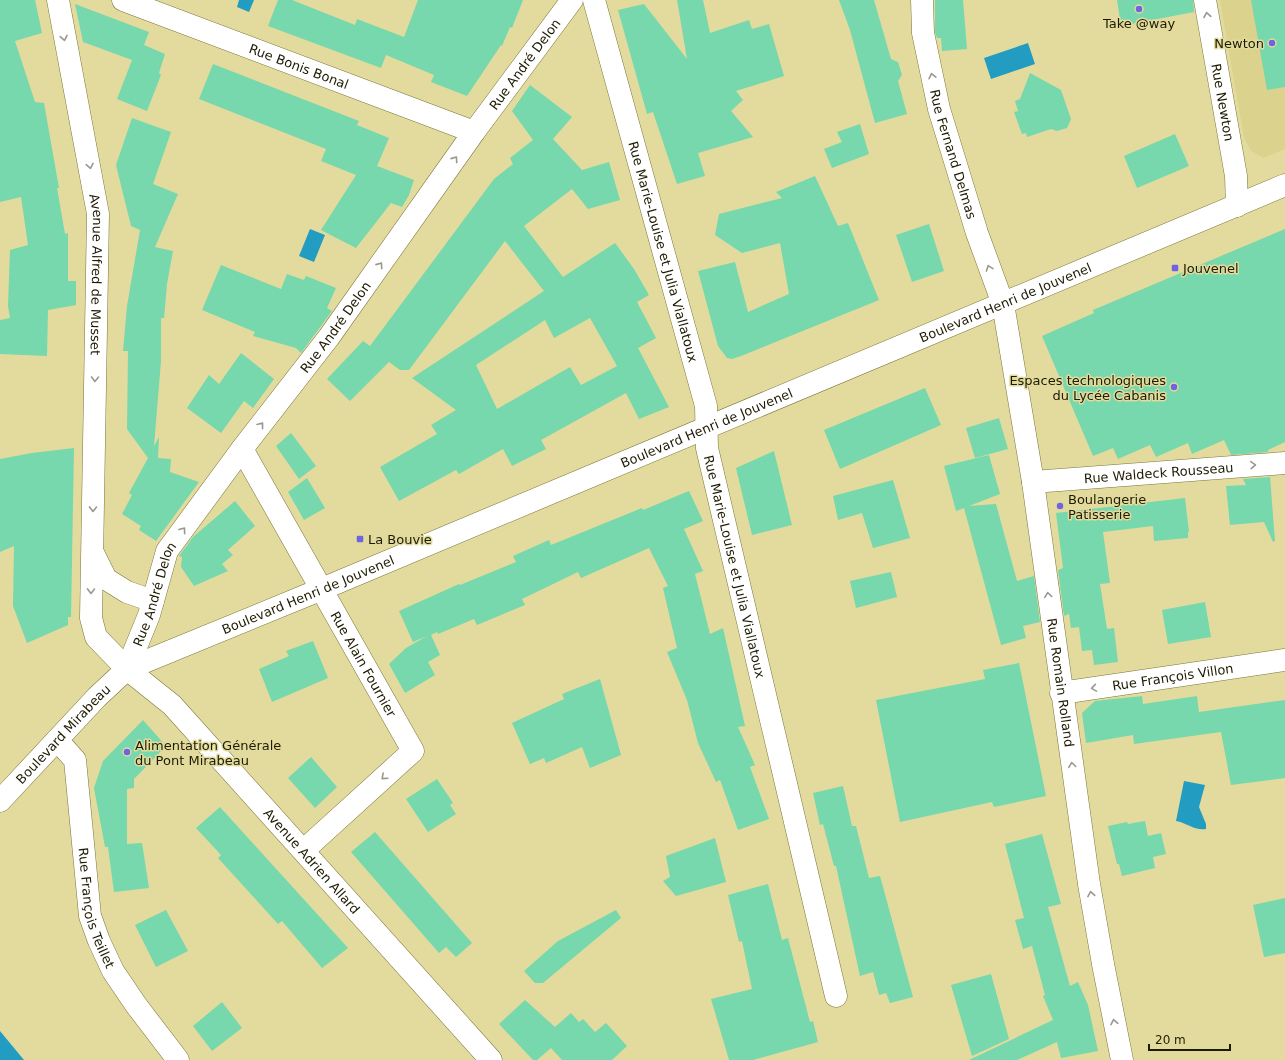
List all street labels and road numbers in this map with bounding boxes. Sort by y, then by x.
street label: Rue André Delon [486,16,563,112]
street label: Rue Bonis Bonal [247,41,351,92]
street label: Rue Newton [1209,62,1237,142]
street label: Rue Fernand Delmas [928,88,980,221]
street label: Rue Marie-Louise et Julia Viallatoux [626,139,701,364]
street label: Avenue Alfred de Musset [87,192,106,355]
street label: Boulevard Henri de Jouvenel [917,260,1094,345]
street label: Rue André Delon [297,278,373,375]
street label: Boulevard Henri de Jouvenel [618,385,795,470]
street label: Rue Marie-Louise et Julia Viallatoux [701,454,768,680]
street label: Rue Waldeck Rousseau [1083,459,1234,486]
street label: Rue André Delon [130,539,179,648]
street label: Boulevard Henri de Jouvenel [220,552,396,637]
street label: Rue Alain Fournier [328,608,400,720]
street label: Rue Romain Rolland [1045,617,1077,748]
street label: Rue François Villon [1111,660,1234,693]
street label: Boulevard Mirabeau [13,681,113,787]
street label: Avenue Adrien Allard [261,805,363,916]
street label: Rue François Teillet [76,847,118,970]

